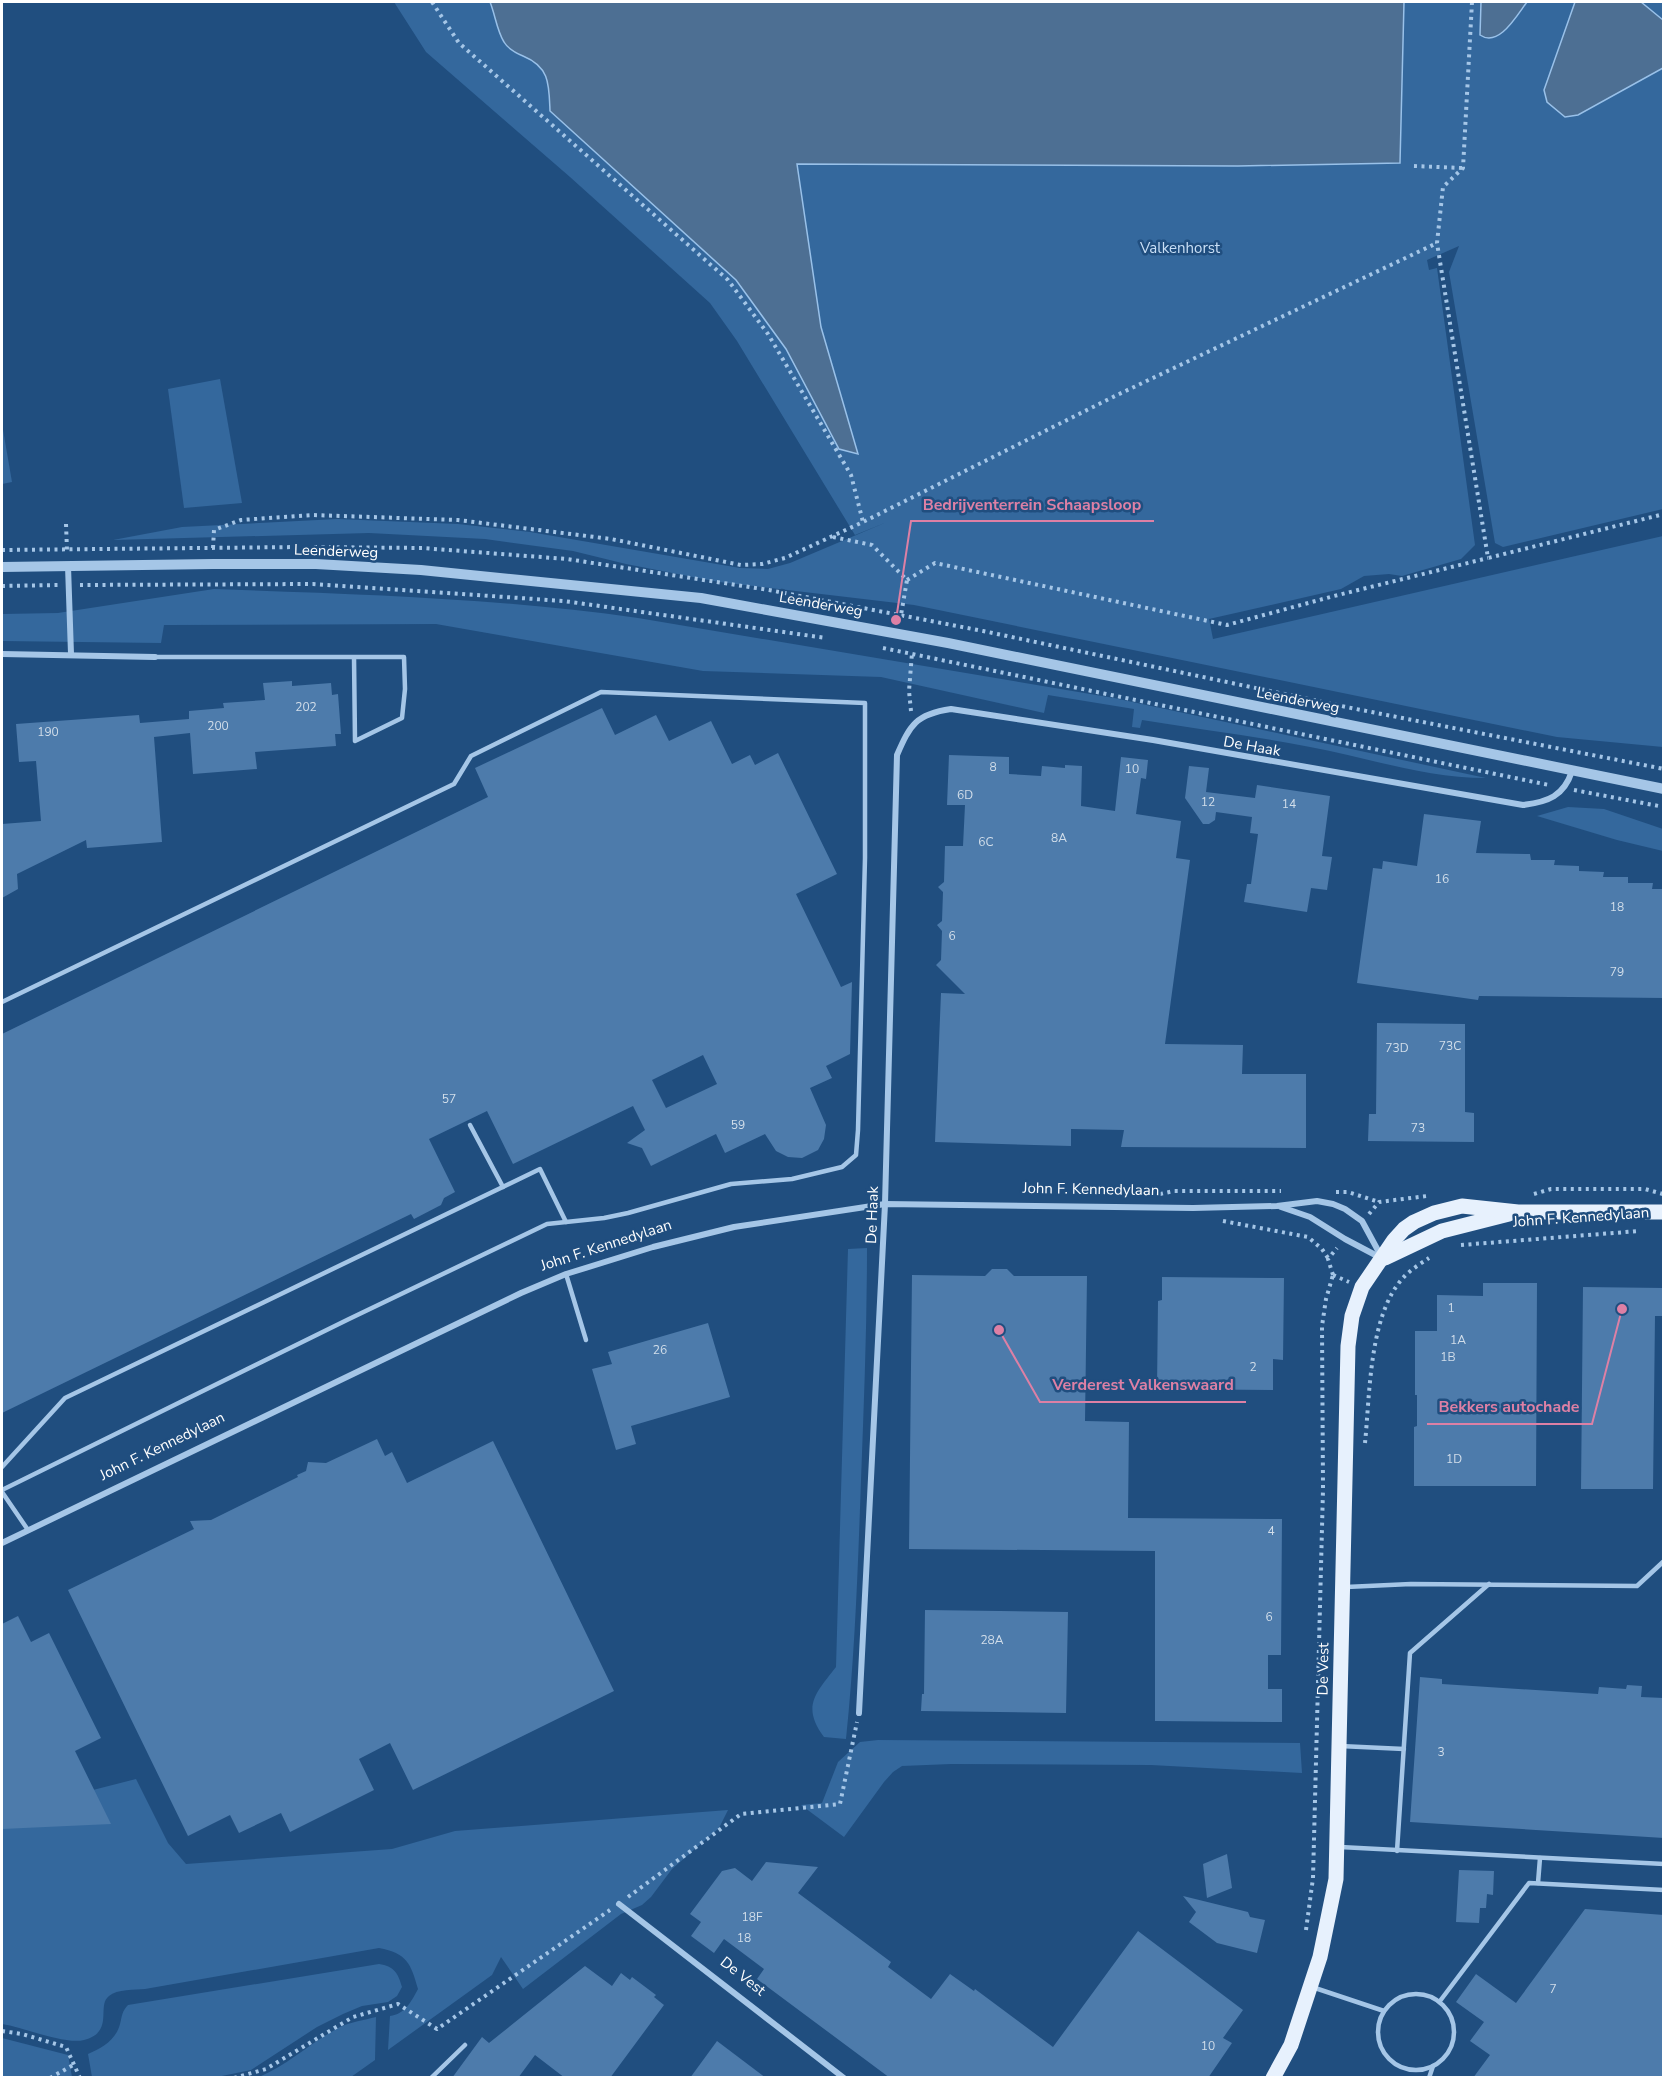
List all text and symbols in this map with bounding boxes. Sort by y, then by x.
park label: Valkenhorst [1139,238,1221,258]
callout: Bedrijventerrein Schaapsloop [911,487,1154,521]
text: Bedrijventerrein Schaapsloop [923,494,1141,516]
street label: Leenderweg [293,540,379,562]
street label: Leenderweg [778,587,864,621]
street label: Leenderweg [1255,682,1341,718]
house number: 202 [295,699,317,715]
house number: 200 [207,718,229,734]
house number: 190 [37,724,59,740]
street label: De Haak [1222,731,1283,761]
house number: 8 [989,759,997,775]
house number: 10 [1125,761,1139,777]
house number: 6D [957,787,973,803]
house number: 12 [1201,794,1215,810]
house number: 14 [1282,796,1296,812]
house number: 8A [1051,830,1067,846]
house number: 6C [978,834,994,850]
house number: 16 [1435,871,1449,887]
house number: 18 [1610,899,1624,915]
house number: 6 [948,928,956,944]
house number: 79 [1610,964,1624,980]
house number: 73C [1439,1038,1461,1054]
house number: 73D [1385,1040,1409,1056]
house number: 57 [442,1091,456,1107]
house number: 59 [731,1117,745,1133]
house number: 73 [1411,1120,1425,1136]
street label: John F. Kennedylaan [1021,1178,1160,1200]
street label: De Haak [861,1185,883,1244]
street label: John F. Kennedylaan [1511,1202,1650,1232]
street label: John F. Kennedylaan [537,1214,674,1276]
house number: 1 [1447,1300,1455,1316]
house number: 1A [1450,1332,1466,1348]
house number: 26 [653,1342,667,1358]
house number: 1B [1440,1349,1456,1365]
house number: 2 [1249,1359,1257,1375]
callout: Verderest Valkenswaard [1040,1368,1246,1402]
text: Verderest Valkenswaard [1051,1374,1234,1396]
callout: Bekkers autochade [1427,1390,1592,1424]
text: Bekkers autochade [1439,1396,1580,1418]
street label: John F. Kennedylaan [95,1407,228,1485]
house number: 1D [1446,1451,1462,1467]
house number: 4 [1267,1523,1275,1539]
house number: 6 [1265,1609,1273,1625]
house number: 28A [980,1632,1004,1648]
street label: De Vest [1313,1642,1333,1696]
house number: 3 [1437,1744,1445,1760]
house number: 18F [742,1909,763,1925]
house number: 18 [737,1930,751,1946]
street label: De Vest [716,1952,771,2001]
house number: 7 [1549,1981,1557,1997]
house number: 10 [1201,2038,1215,2054]

